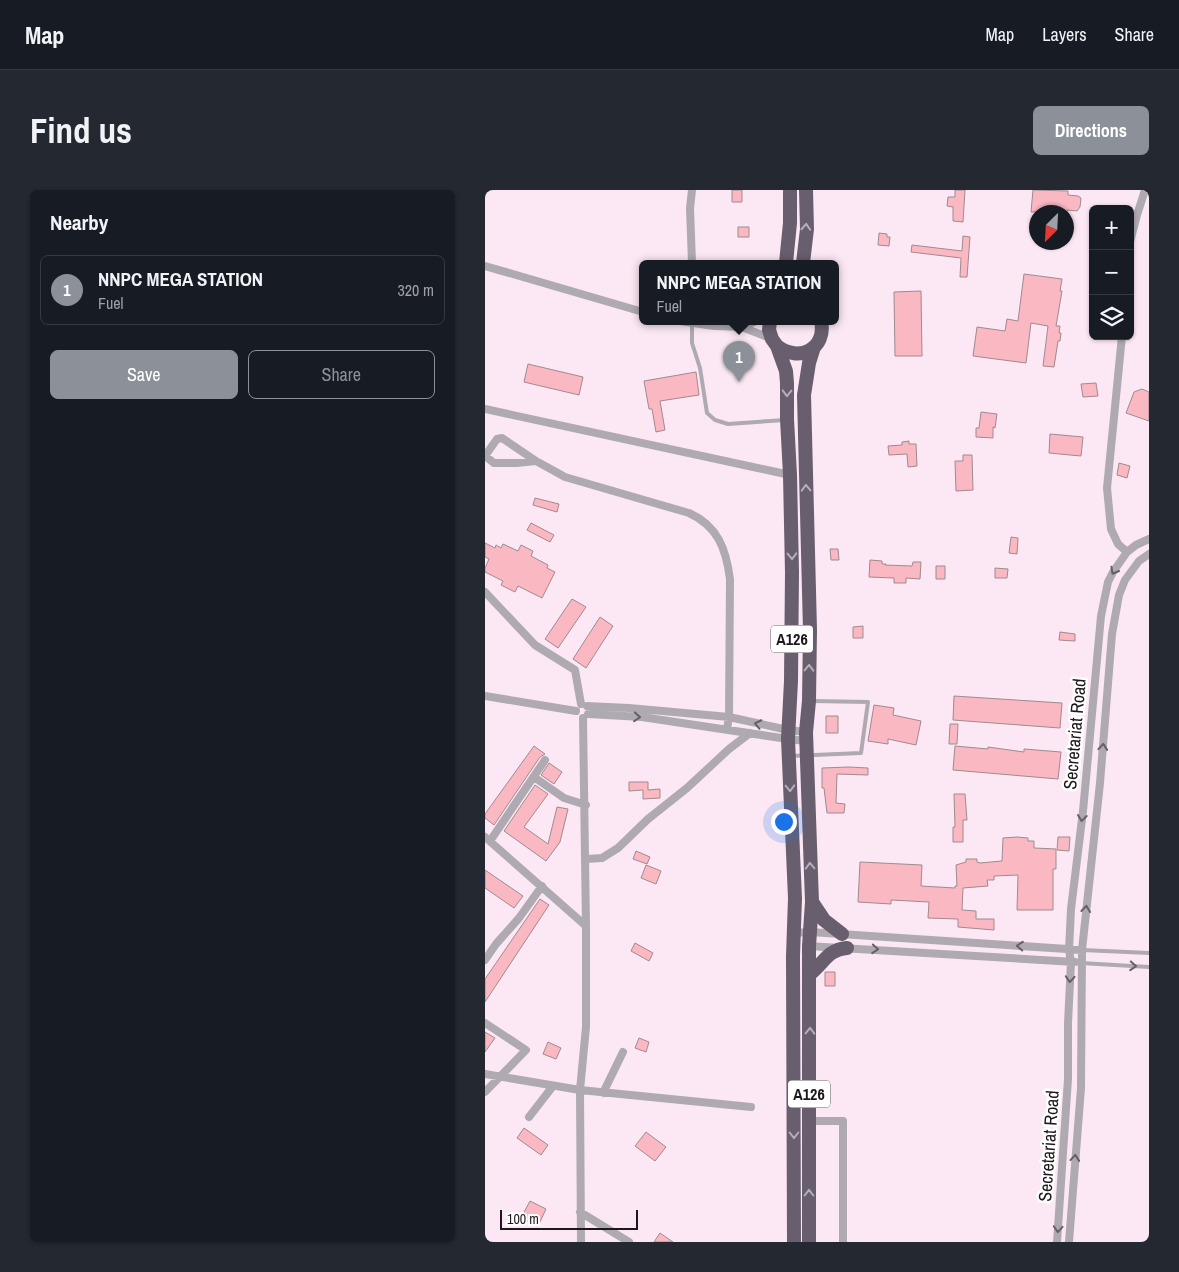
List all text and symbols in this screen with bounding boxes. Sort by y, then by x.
text: Map [25,19,64,51]
text: Map [986,22,1014,47]
text: Layers [1042,22,1087,47]
text: Share [1115,22,1154,47]
button: Directions [1033,106,1149,155]
text: Find us [30,107,132,154]
north arrow [1029,205,1074,250]
map controls [1089,205,1134,340]
button: + [1089,205,1134,250]
text: Nearby [50,208,108,237]
one-way arrow [800,222,811,230]
button: − [1089,250,1134,295]
popup [639,260,839,325]
text: NNPC MEGA STATION [98,266,263,292]
text: NNPC MEGA STATION [656,269,822,295]
text: 1 [63,279,71,301]
text: 320 m [398,279,434,301]
text: Fuel [98,292,124,314]
text: Fuel [656,295,682,317]
button: layers [1089,295,1134,340]
pin: 1 [723,341,755,382]
button: Save [50,350,238,399]
button: Share [248,350,435,399]
one-way arrow [782,390,792,398]
one-way arrow [801,484,812,492]
one-way arrow [787,552,797,560]
one-way arrow [1110,566,1120,575]
road number: A126 [771,626,813,652]
one-way arrow [804,664,814,672]
street label: Secretariat Road [1057,677,1092,791]
one-way arrow [633,711,641,722]
one-way arrow [753,719,762,730]
one-way arrow [1098,743,1109,751]
one-way arrow [785,784,796,792]
your location [771,809,797,835]
one-way arrow [1077,814,1088,822]
one-way arrow [805,861,816,869]
one-way arrow [1080,905,1091,913]
one-way arrow [1016,941,1024,952]
one-way arrow [872,944,880,955]
one-way arrow [1129,960,1137,971]
one-way arrow [1065,976,1076,984]
one-way arrow [804,1027,815,1035]
road number: A126 [788,1081,830,1108]
street label: Secretariat Road [1032,1089,1065,1202]
one-way arrow [789,1132,799,1139]
one-way arrow [1069,1154,1080,1162]
one-way arrow [804,1189,814,1197]
scale bar [500,1207,637,1230]
text: 100 m [507,1210,539,1228]
one-way arrow [1052,1225,1063,1233]

